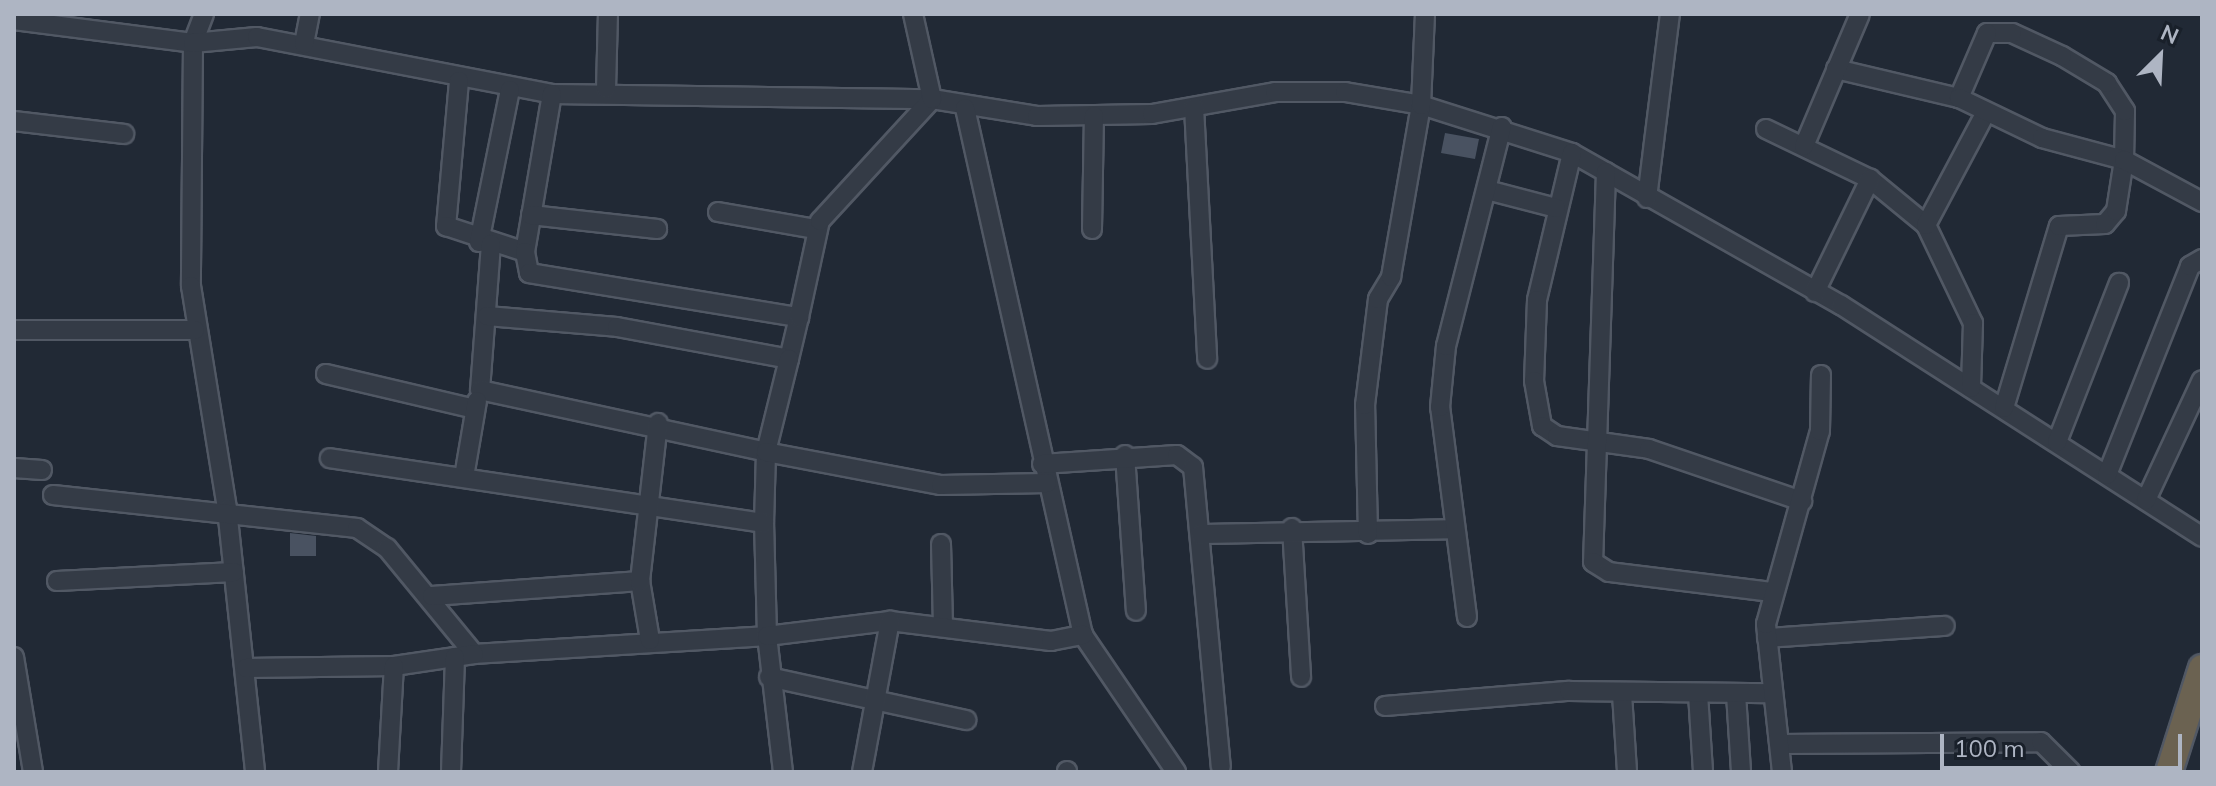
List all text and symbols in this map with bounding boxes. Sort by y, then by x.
north arrow [2120,16,2200,96]
text: N [2156,18,2183,50]
scale bar [1944,718,2186,768]
text: 100 m [1954,733,2025,763]

